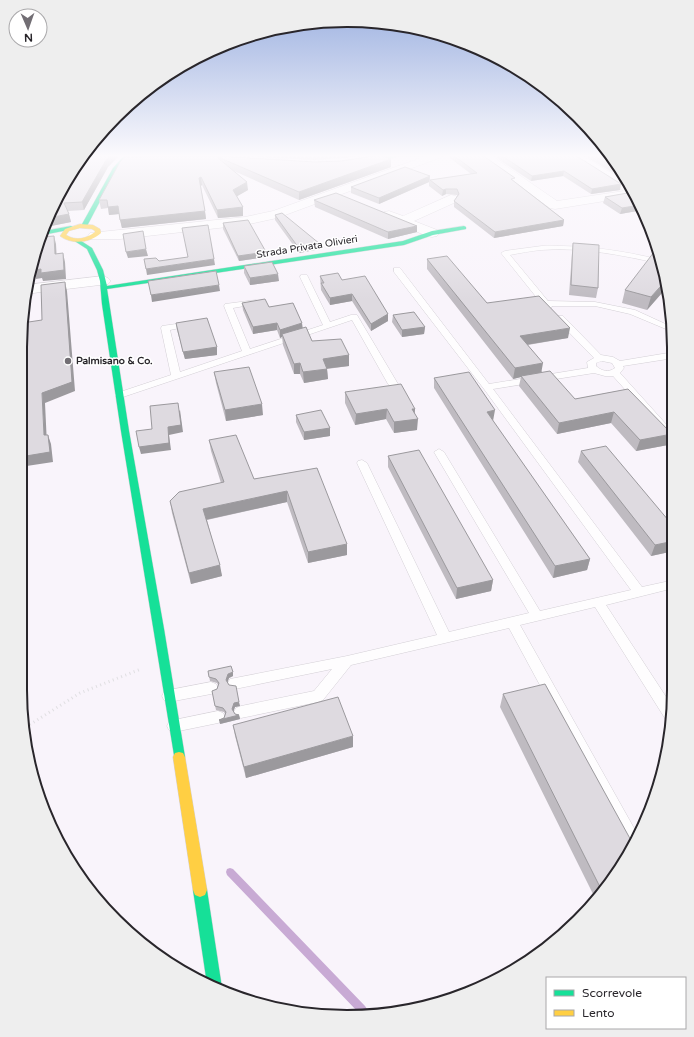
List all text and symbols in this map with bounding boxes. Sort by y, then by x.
north arrow [8,8,48,48]
text: N [24,31,33,44]
street label: Strada Privata Olivieri [256,233,358,261]
place label: Palmisano & Co. [76,355,153,367]
marker: Palmisano & Co. [63,356,73,366]
legend [546,977,686,1029]
text: Scorrevole [582,986,642,1000]
text: Lento [582,1006,615,1020]

